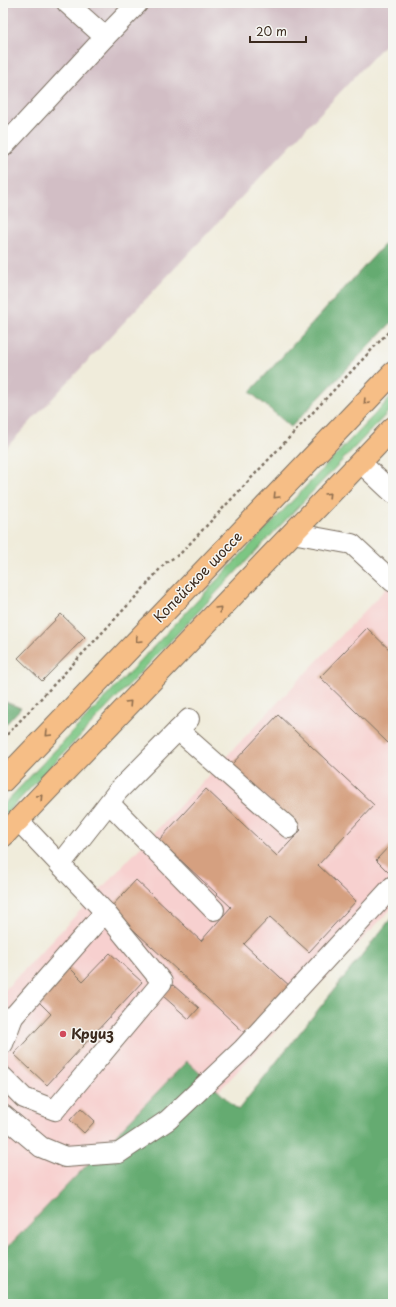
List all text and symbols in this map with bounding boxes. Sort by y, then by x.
scale bar [250,18,306,44]
text: 20 m [256,22,287,40]
one-way arrow [363,397,371,405]
one-way arrow [273,491,281,499]
one-way arrow [324,492,331,500]
street label: Копейское шоссе [148,526,247,627]
one-way arrow [214,606,222,614]
one-way arrow [135,635,143,643]
one-way arrow [124,700,132,708]
one-way arrow [45,729,53,737]
one-way arrow [35,794,42,802]
place label: Круиз [71,1023,114,1044]
marker: Круиз [58,1029,68,1039]

